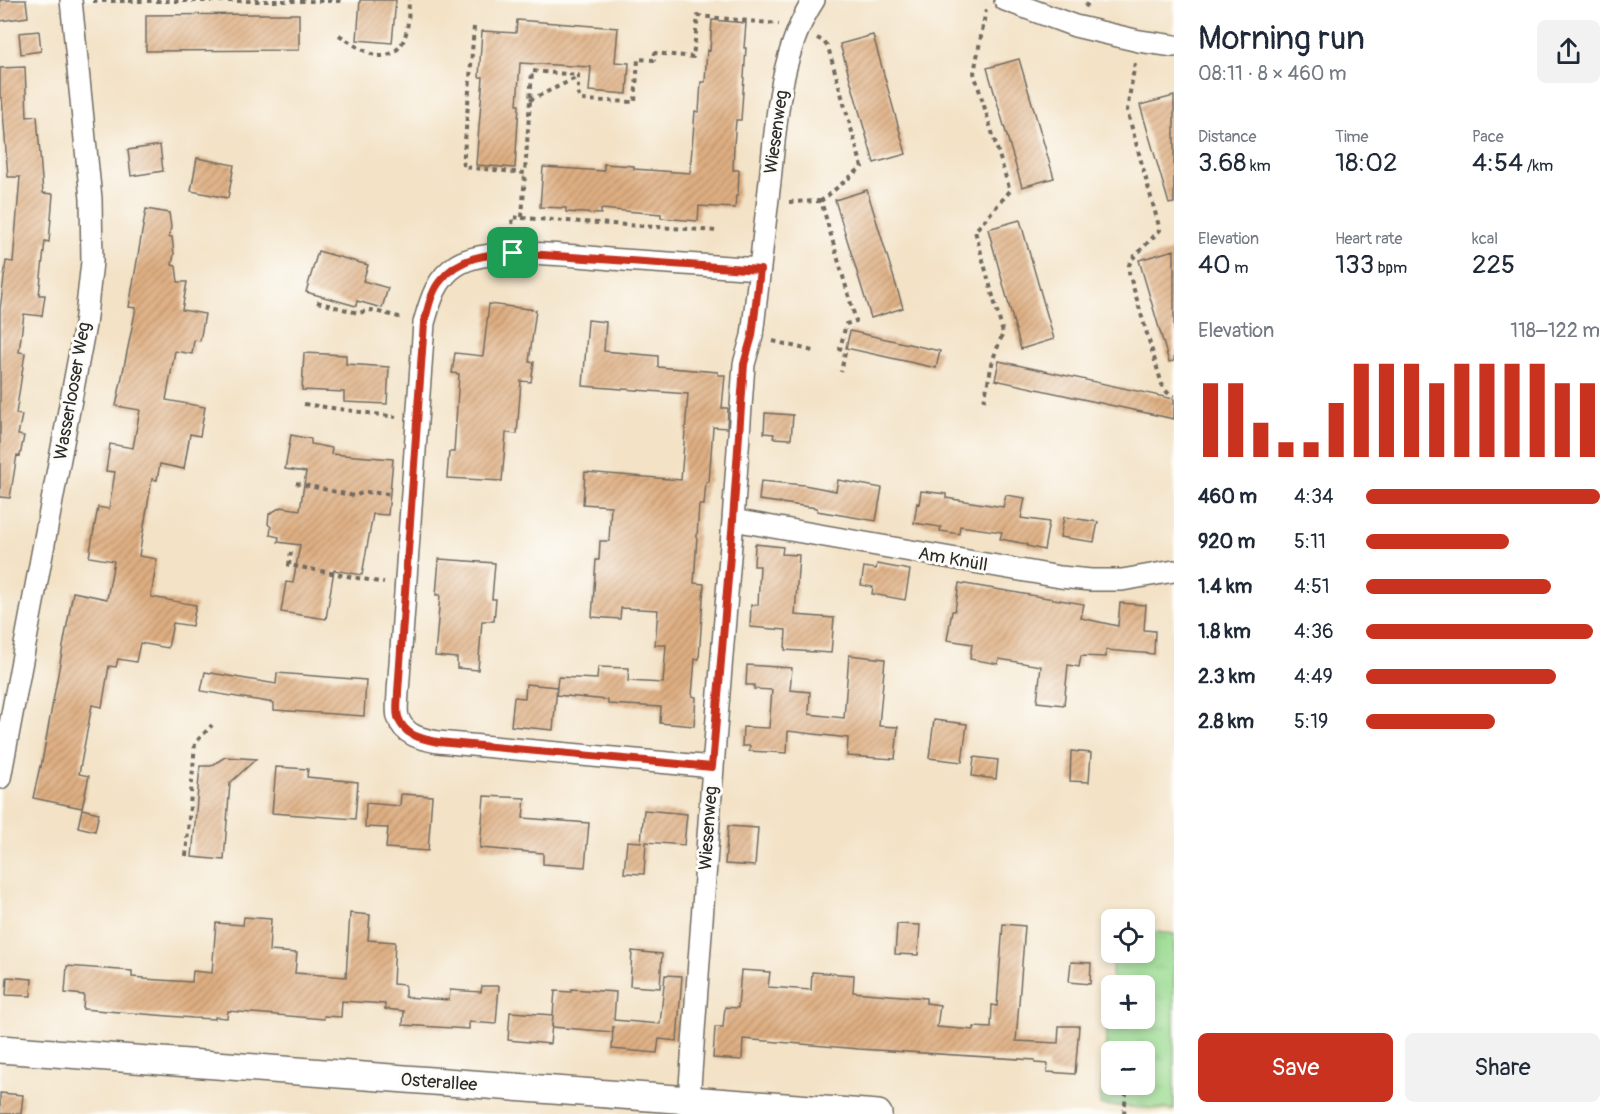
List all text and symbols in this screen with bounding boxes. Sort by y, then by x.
text: Morning run [1198,18,1365,59]
button: share [1537,20,1600,83]
text: 08:11 · 8 × 460 m [1198,61,1347,86]
street label: Wiesenweg [759,89,794,175]
text: Distance [1198,127,1257,147]
text: Time [1335,127,1368,147]
text: Pace [1472,127,1504,147]
text: 3.68 [1198,147,1246,179]
text: 18:02 [1335,147,1398,179]
text: 4:54 [1472,147,1523,179]
text: km [1246,156,1271,176]
text: /km [1523,156,1553,176]
pin [487,227,538,278]
text: Elevation [1198,229,1259,249]
text: Heart rate [1335,229,1402,249]
text: kcal [1472,229,1498,249]
icon: arrive [496,236,529,269]
text: 40 [1198,249,1231,281]
text: 133 [1335,249,1374,281]
text: 225 [1472,249,1515,281]
text: m [1231,258,1249,278]
text: bpm [1374,258,1407,278]
text: Elevation [1198,318,1274,343]
text: 118–122 m [1510,318,1600,343]
street label: Wasserlooser Weg [49,320,96,462]
text: 460 m [1198,484,1257,509]
text: 4:34 [1294,484,1334,509]
text: 920 m [1198,529,1255,554]
text: 5:11 [1294,529,1326,554]
street label: Am Knüll [916,542,989,577]
text: 1.4 km [1198,574,1252,599]
text: 4:51 [1294,574,1330,599]
text: 1.8 km [1198,619,1251,644]
text: 4:36 [1294,619,1334,644]
text: 2.3 km [1198,664,1255,689]
text: 4:49 [1294,664,1333,689]
text: 2.8 km [1198,709,1254,734]
text: 5:19 [1294,709,1328,734]
street label: Wiesenweg [694,785,723,871]
map controls [1101,909,1155,1095]
button: locate [1101,909,1155,963]
button: + [1101,975,1155,1029]
button: Save [1198,1033,1393,1102]
button: Share [1405,1033,1600,1102]
button: − [1101,1041,1155,1095]
street label: Osterallee [400,1068,478,1097]

